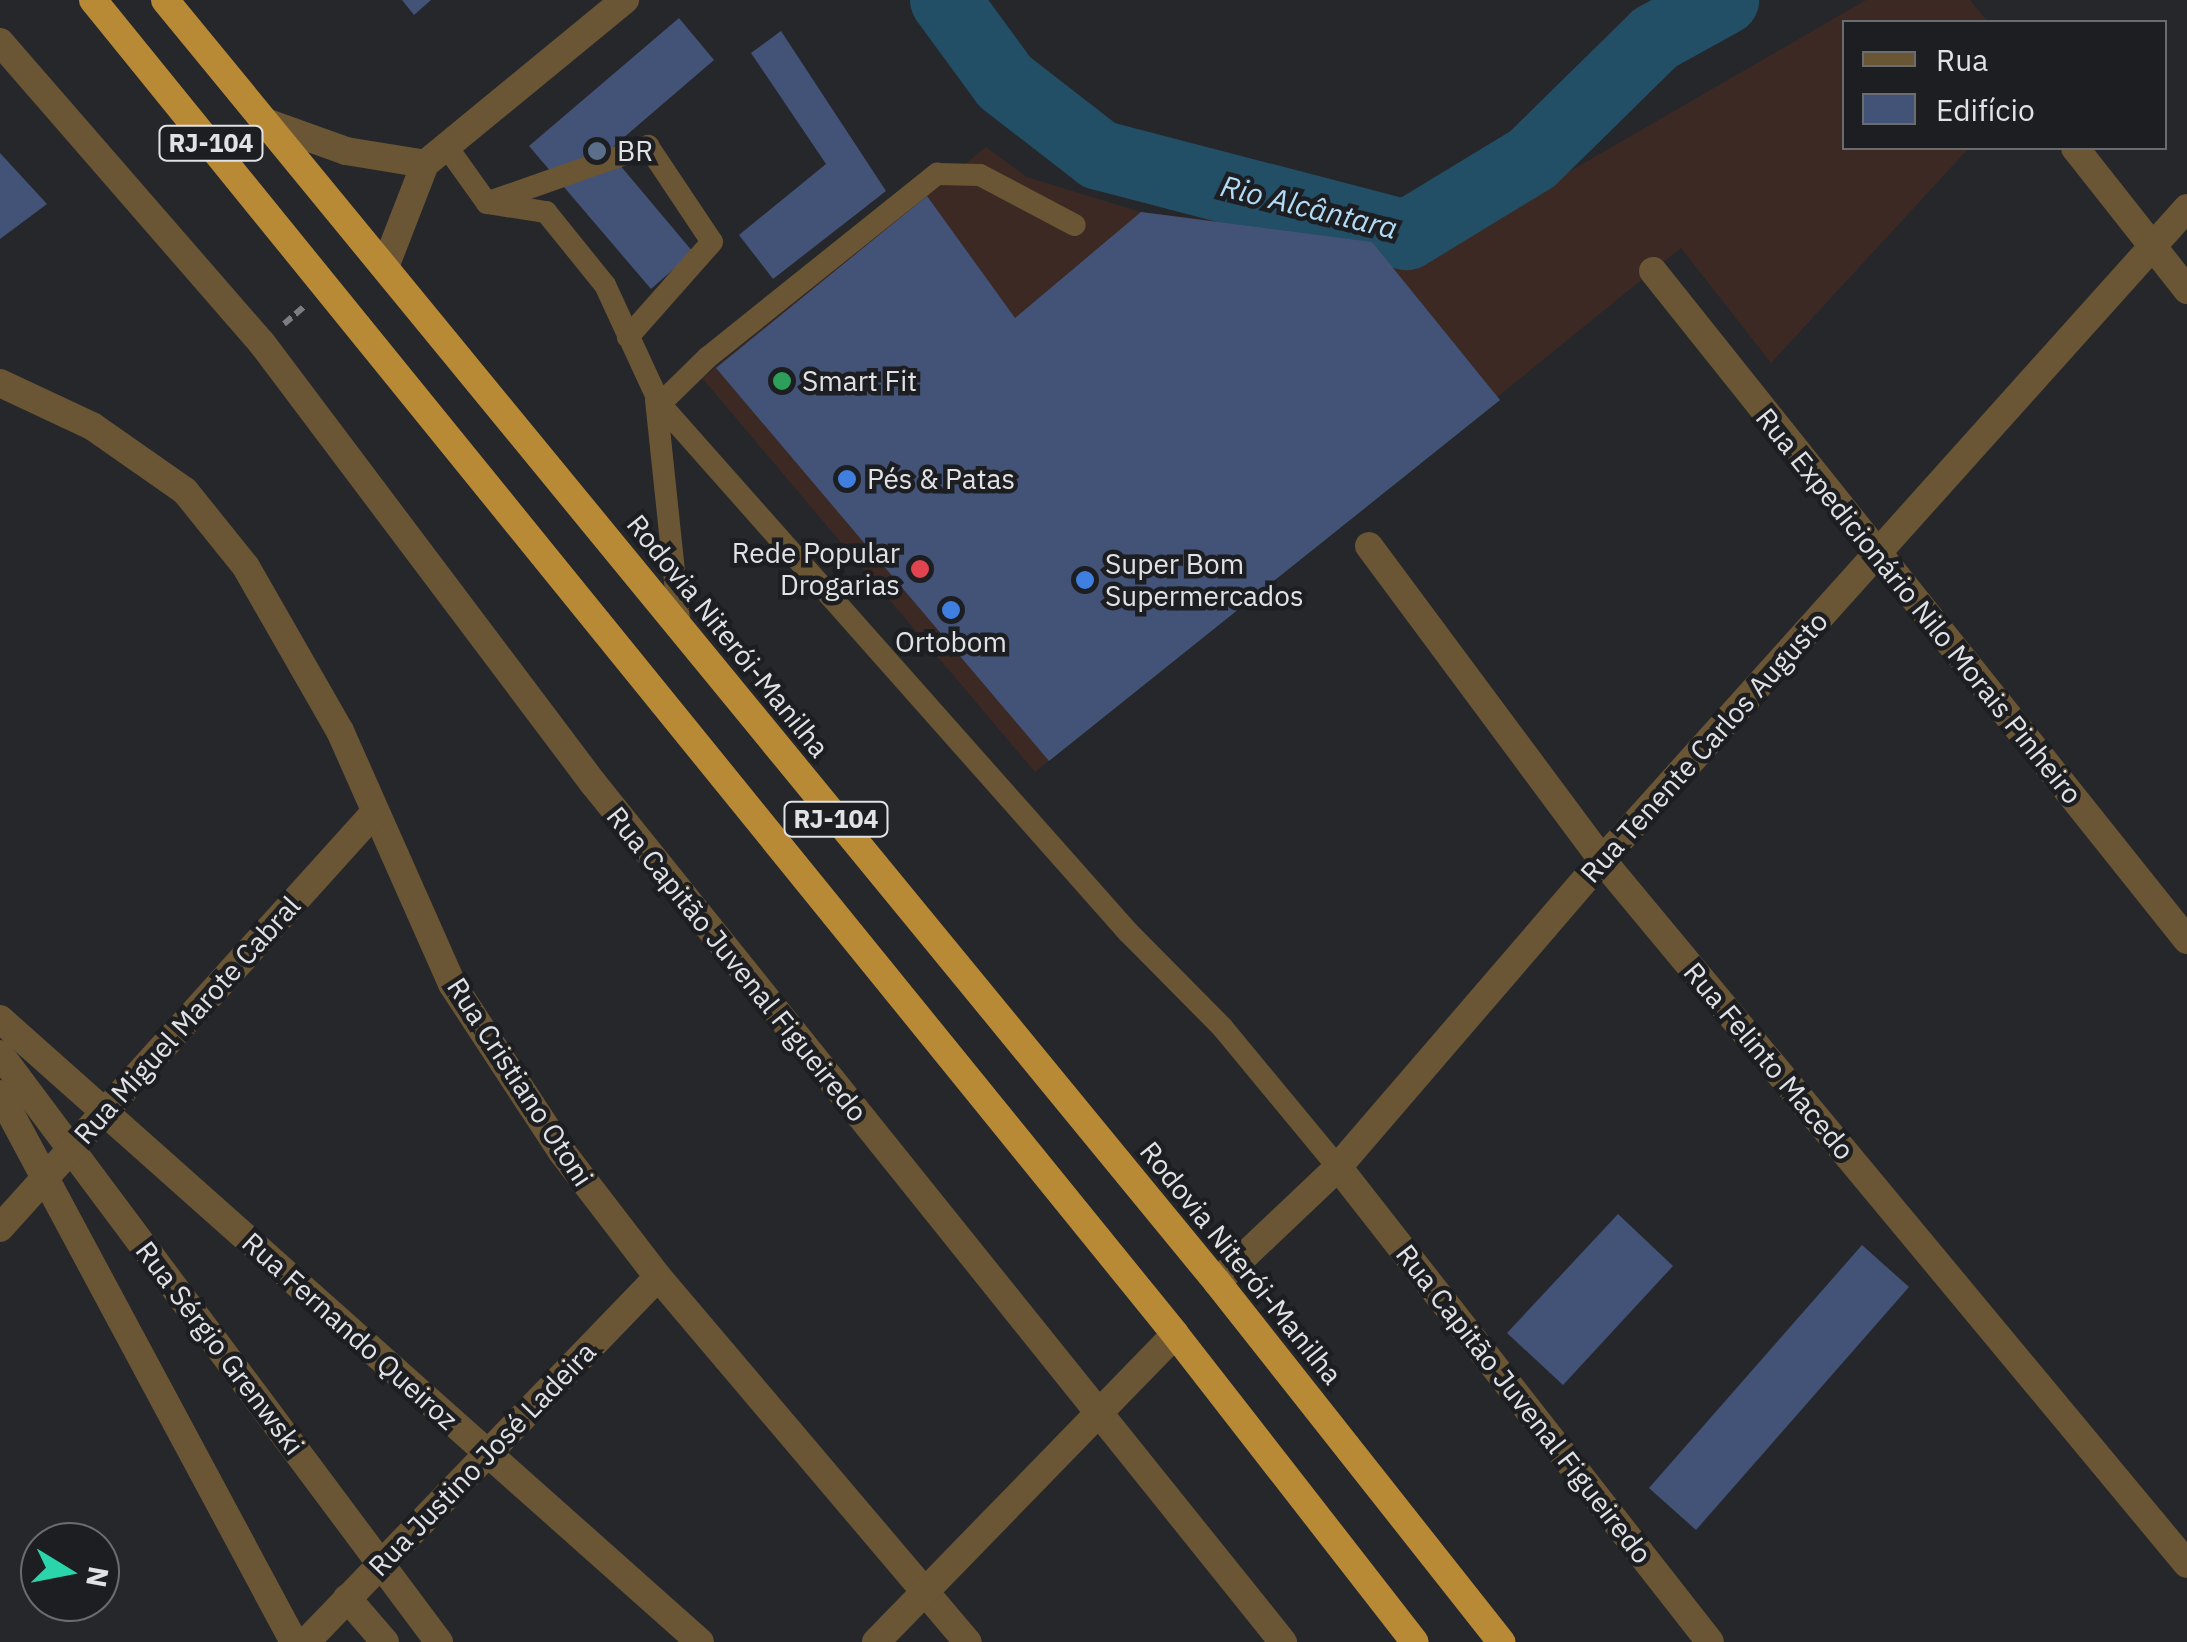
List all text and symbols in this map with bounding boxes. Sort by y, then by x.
legend [1842,20,2167,150]
text: Rua [1936,40,1988,79]
text: Edifício [1936,90,2035,129]
road number: RJ-104 [156,123,266,163]
place label: BR [617,134,653,168]
marker: BR [586,140,608,162]
water label: Rio Alcântara [1217,168,1401,246]
place label: Smart Fit [802,364,917,398]
marker: Smart Fit [771,370,793,392]
street label: Rua Expedicionário Nilo Morais Pinheiro [1749,401,2089,811]
place label: Pés & Patas [867,462,1015,496]
marker: Pés & Patas [836,468,858,490]
street label: Rodovia Niterói-Manilha [620,508,836,764]
place label: Rede Popular Drogarias [732,536,900,602]
place label: Super Bom Supermercados [1105,547,1304,613]
marker: Rede Popular Drogarias [909,558,931,580]
marker: Super Bom Supermercados [1074,569,1096,591]
marker: Ortobom [940,599,962,621]
street label: Rua Tenente Carlos Augusto [1573,605,1835,889]
place label: Ortobom [895,625,1007,659]
road number: RJ-104 [781,799,891,839]
street label: Rua Capitão Juvenal Figueiredo [600,800,874,1128]
street label: Rua Miguel Marote Cabral [67,889,307,1151]
street label: Rua Felinto Macedo [1677,956,1861,1166]
street label: Rua Cristiano Otoni [440,972,600,1192]
street label: Rodovia Niterói-Manilha [1133,1135,1349,1391]
street label: Rua Fernando Queiroz [235,1225,465,1437]
street label: Rua Sérgio Grenwski [129,1235,311,1461]
street label: Rua Capitão Juvenal Figueiredo [1389,1238,1659,1570]
street label: Rua Justino José Ladeira [361,1335,603,1583]
north arrow [20,1522,120,1622]
text: N [78,1564,118,1590]

